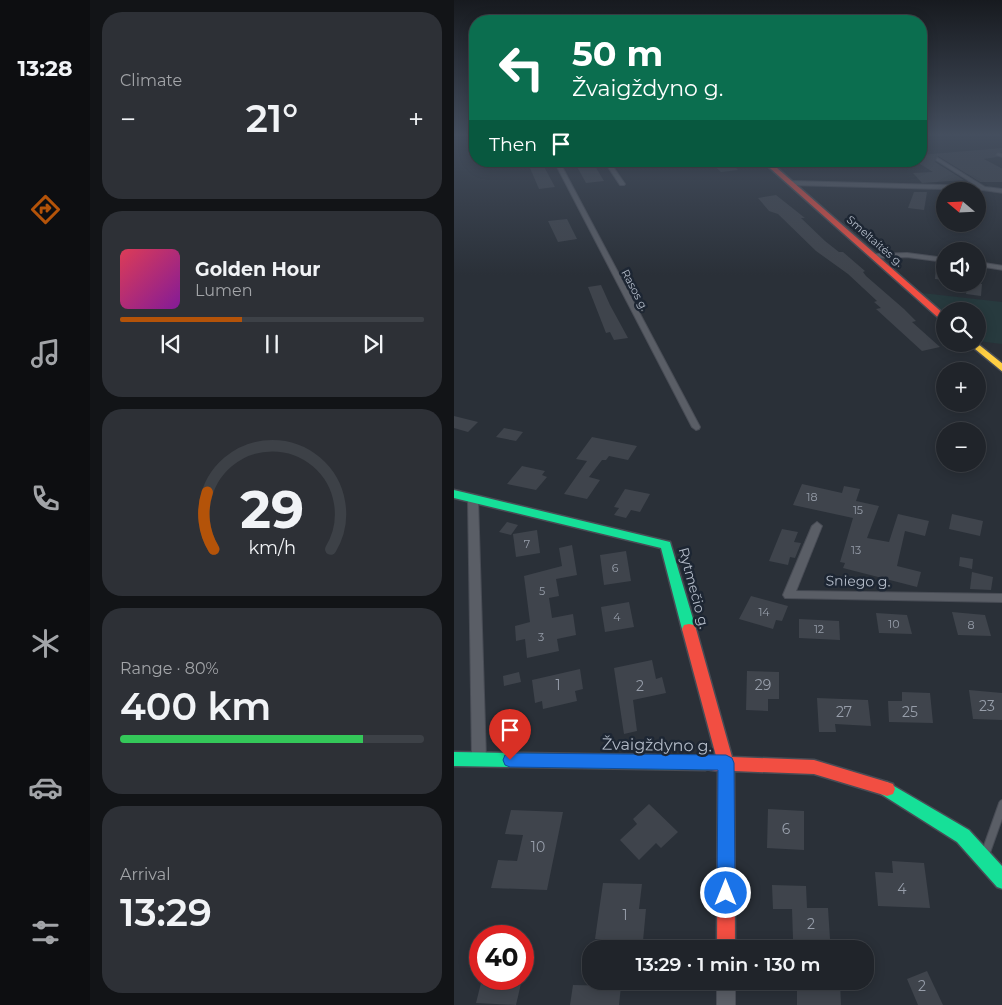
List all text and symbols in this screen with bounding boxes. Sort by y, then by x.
text: 50 m [572,32,663,75]
icon: left [489,35,554,100]
text: 13:28 [18,55,72,82]
text: Climate [120,71,182,90]
text: Žvaigždyno g. [572,75,723,102]
text: 21° [246,95,298,142]
text: − [120,102,136,136]
text: + [408,102,424,136]
icon: arrive [547,130,575,158]
text: Then [489,133,537,156]
north arrow [936,182,986,232]
map controls [936,182,986,472]
icon: directions [28,192,63,227]
street label: Smeltaitės g. [844,213,906,269]
button: sound [936,242,986,292]
text: Golden Hour [195,258,321,281]
street label: Rasos g. [618,267,652,313]
text: Lumen [195,281,253,300]
button: search [936,302,986,352]
icon: previous [157,330,185,358]
icon: pause [258,330,286,358]
icon: next [359,330,387,358]
icon: music [28,336,63,371]
button: + [936,362,986,412]
button: − [936,422,986,472]
text: 29 [240,478,304,541]
icon: phone [28,481,63,516]
house number: 18 [807,490,818,504]
house number: 15 [853,503,863,517]
text: km/h [248,537,296,558]
house number: 7 [524,537,530,551]
house number: 13 [851,543,861,557]
street label: Rytmečio g. [675,545,713,631]
house number: 6 [612,561,619,575]
street label: Sniego g. [825,571,891,591]
house number: 5 [539,584,545,598]
house number: 14 [758,605,770,619]
house number: 4 [613,610,621,624]
house number: 10 [888,617,900,631]
house number: 8 [967,618,975,632]
house number: 12 [814,622,824,636]
icon: climate [28,626,63,661]
house number: 3 [538,630,544,644]
text: Range · 80% [120,659,219,678]
house number: 1 [555,676,561,694]
house number: 29 [755,676,771,694]
house number: 2 [636,677,644,695]
text: 400 km [120,683,271,730]
house number: 23 [979,697,995,715]
house number: 27 [836,703,852,721]
house number: 25 [902,703,918,721]
pin [489,709,531,760]
icon: arrive [496,716,524,744]
street label: Žvaigždyno g. [602,735,712,755]
icon: car [28,770,63,805]
house number: 6 [782,820,791,838]
house number: 10 [531,838,545,856]
text: Arrival [120,865,170,884]
position arrow [699,866,751,918]
house number: 4 [897,880,907,898]
text: 13:29 [120,889,212,936]
house number: 1 [622,906,628,924]
icon: filters [28,915,63,950]
house number: 2 [807,915,815,933]
speed limit sign: 40 [469,925,534,990]
text: 13:29 · 1 min · 130 m [635,953,821,976]
house number: 2 [918,977,926,995]

